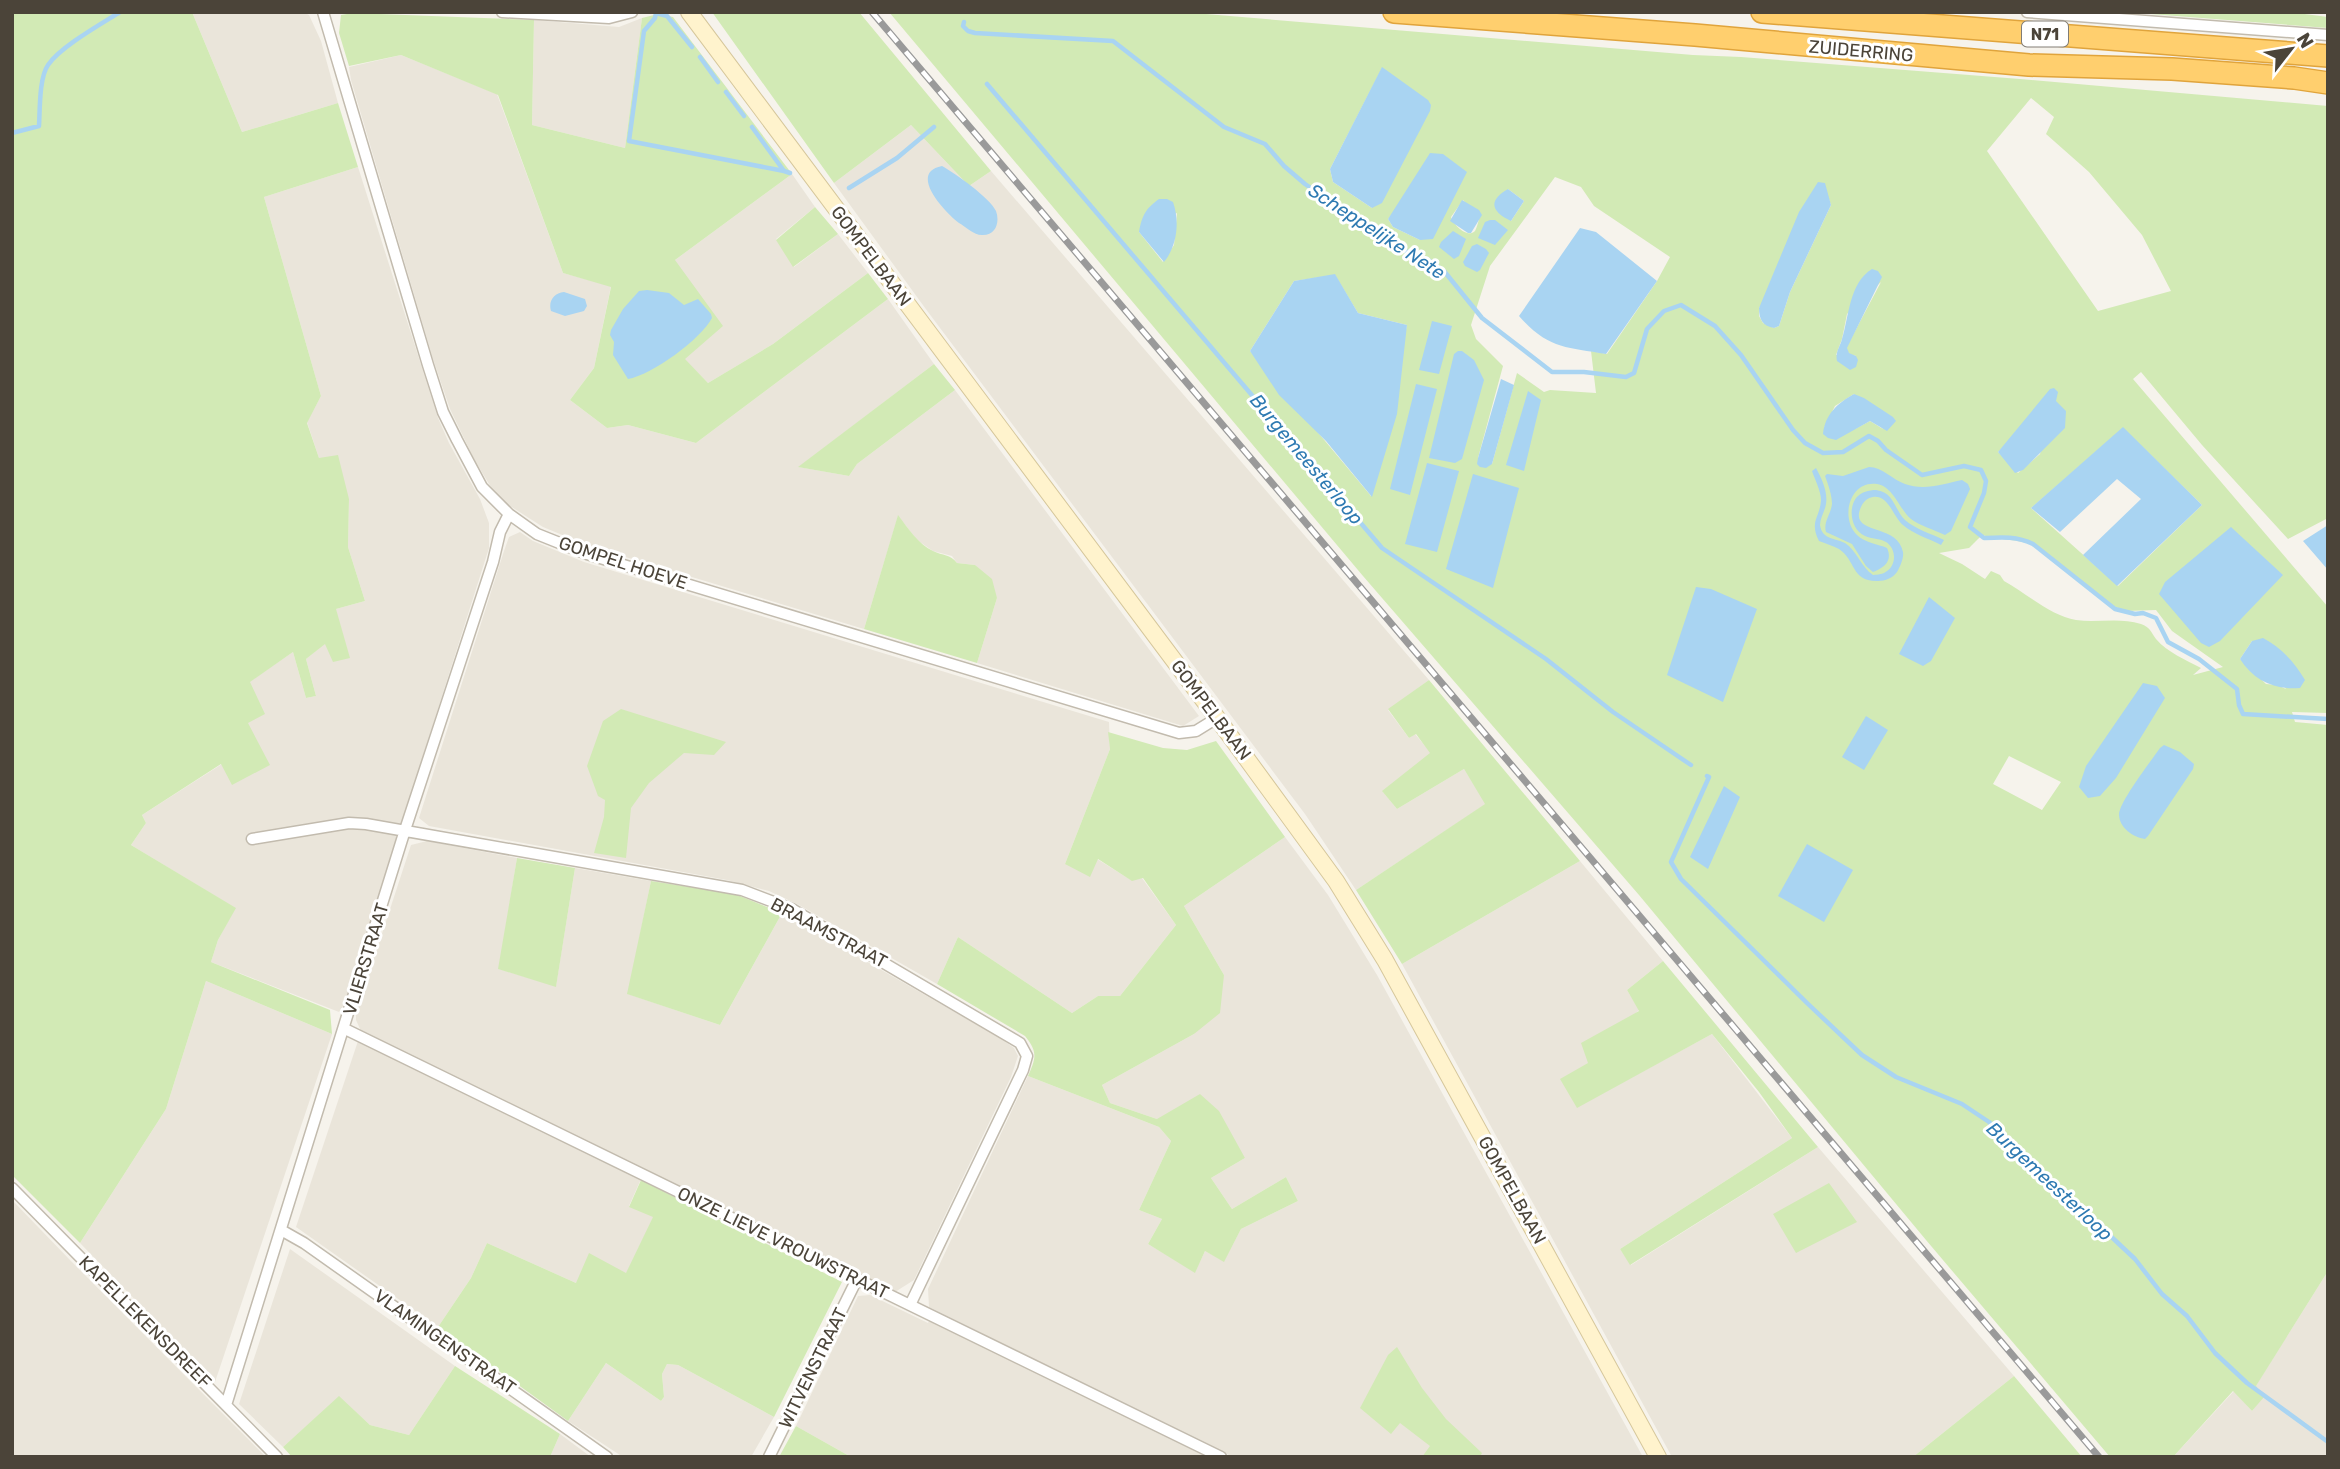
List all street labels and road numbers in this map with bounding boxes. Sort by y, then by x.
road number: N71 [2022,22,2068,46]
street label: ZUIDERRING [1808,35,1914,67]
street label: GOMPELBAAN [826,202,916,310]
street label: GOMPEL HOEVE [556,532,690,594]
street label: GOMPELBAAN [1166,656,1256,764]
street label: BRAAMSTRAAT [767,893,891,973]
street label: VLIERSTRAAT [339,900,393,1018]
street label: GOMPELBAAN [1473,1132,1551,1248]
street label: ONZE LIEVE VROUWSTRAAT [674,1182,892,1304]
street label: KAPELLEKENSDREEF [74,1251,216,1393]
street label: VLAMINGENSTRAAT [370,1285,520,1399]
street label: WITVENSTRAAT [774,1304,852,1432]

